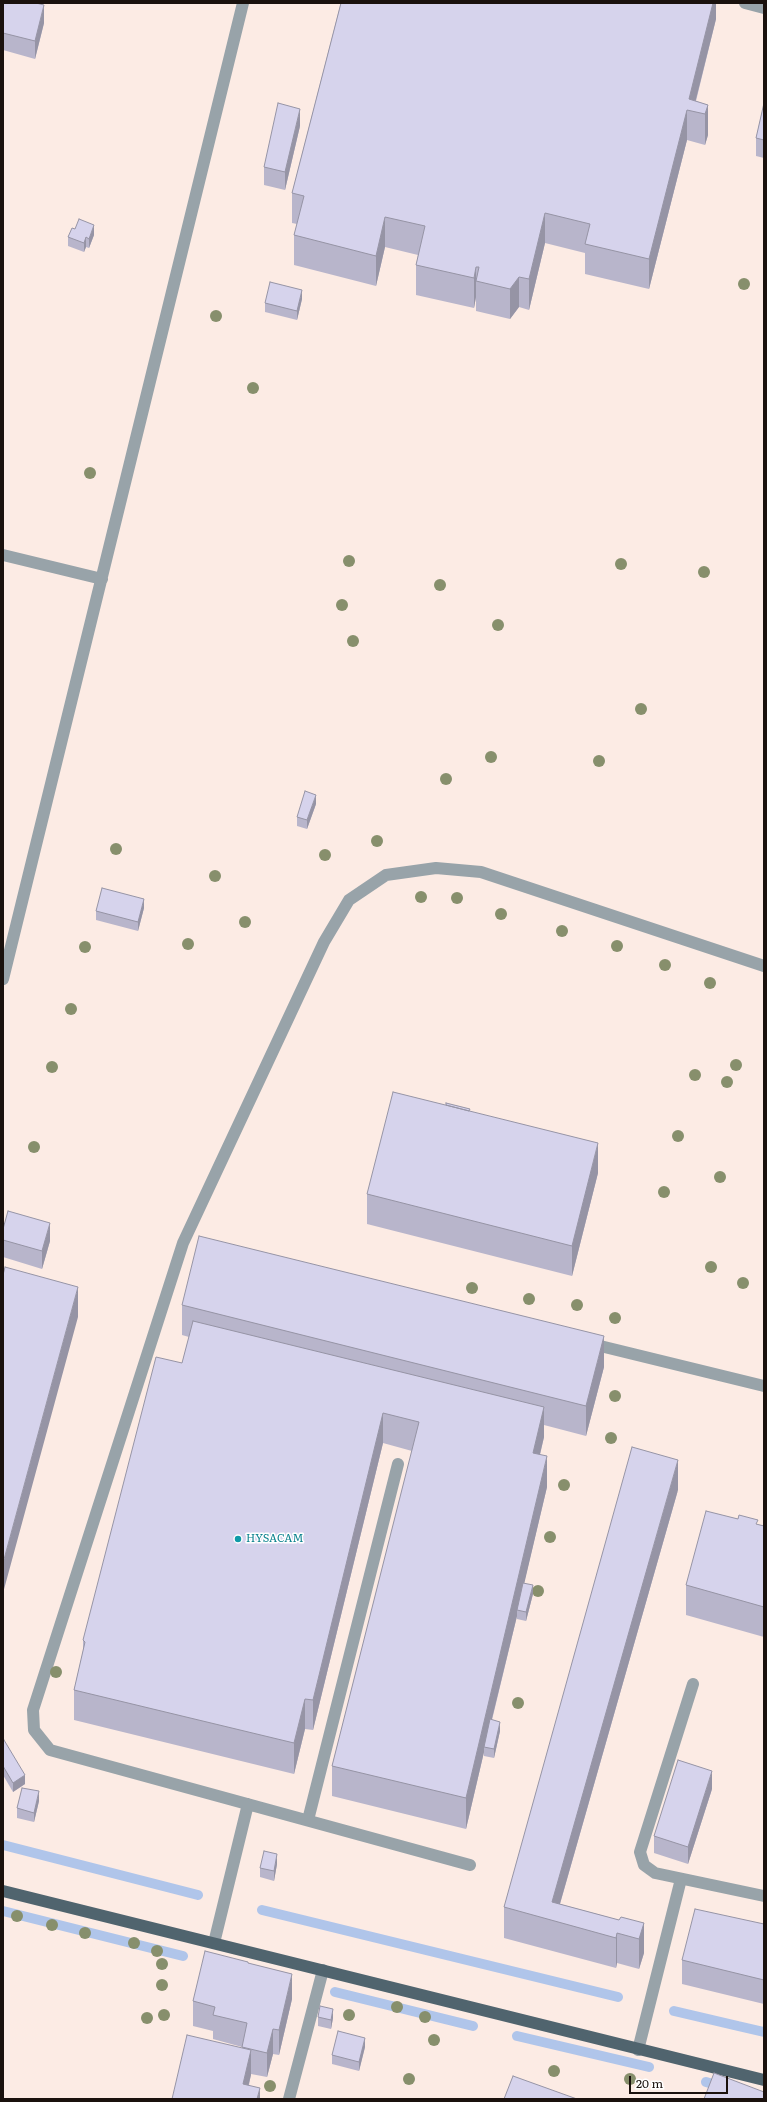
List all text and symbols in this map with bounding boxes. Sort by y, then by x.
place label: HYSACAM [246,1532,303,1546]
marker: HYSACAM [233,1534,243,1544]
scale bar [631,2068,730,2094]
text: 20 m [636,2074,663,2092]

